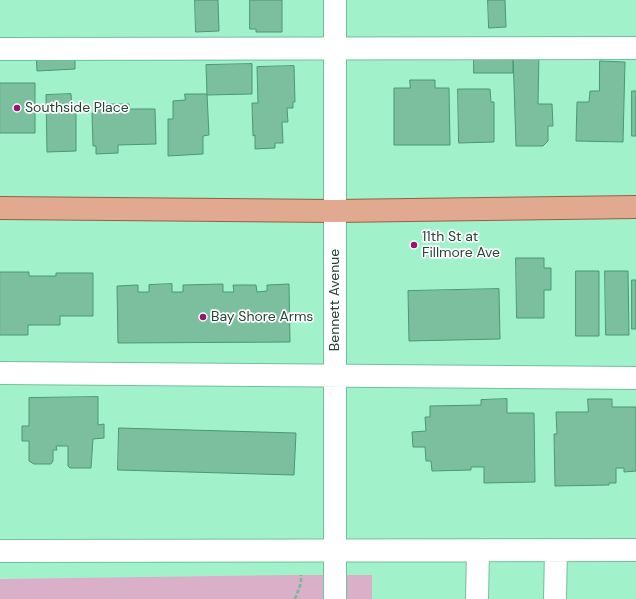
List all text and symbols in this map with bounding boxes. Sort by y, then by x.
place label: Southside Place [25,100,129,116]
marker: Southside Place [12,103,22,113]
place label: 11th St at Fillmore Ave [422,229,500,262]
marker: 11th St at Fillmore Ave [409,240,419,250]
street label: Bennett Avenue [327,249,343,351]
place label: Bay Shore Arms [211,309,313,325]
marker: Bay Shore Arms [198,312,208,322]

